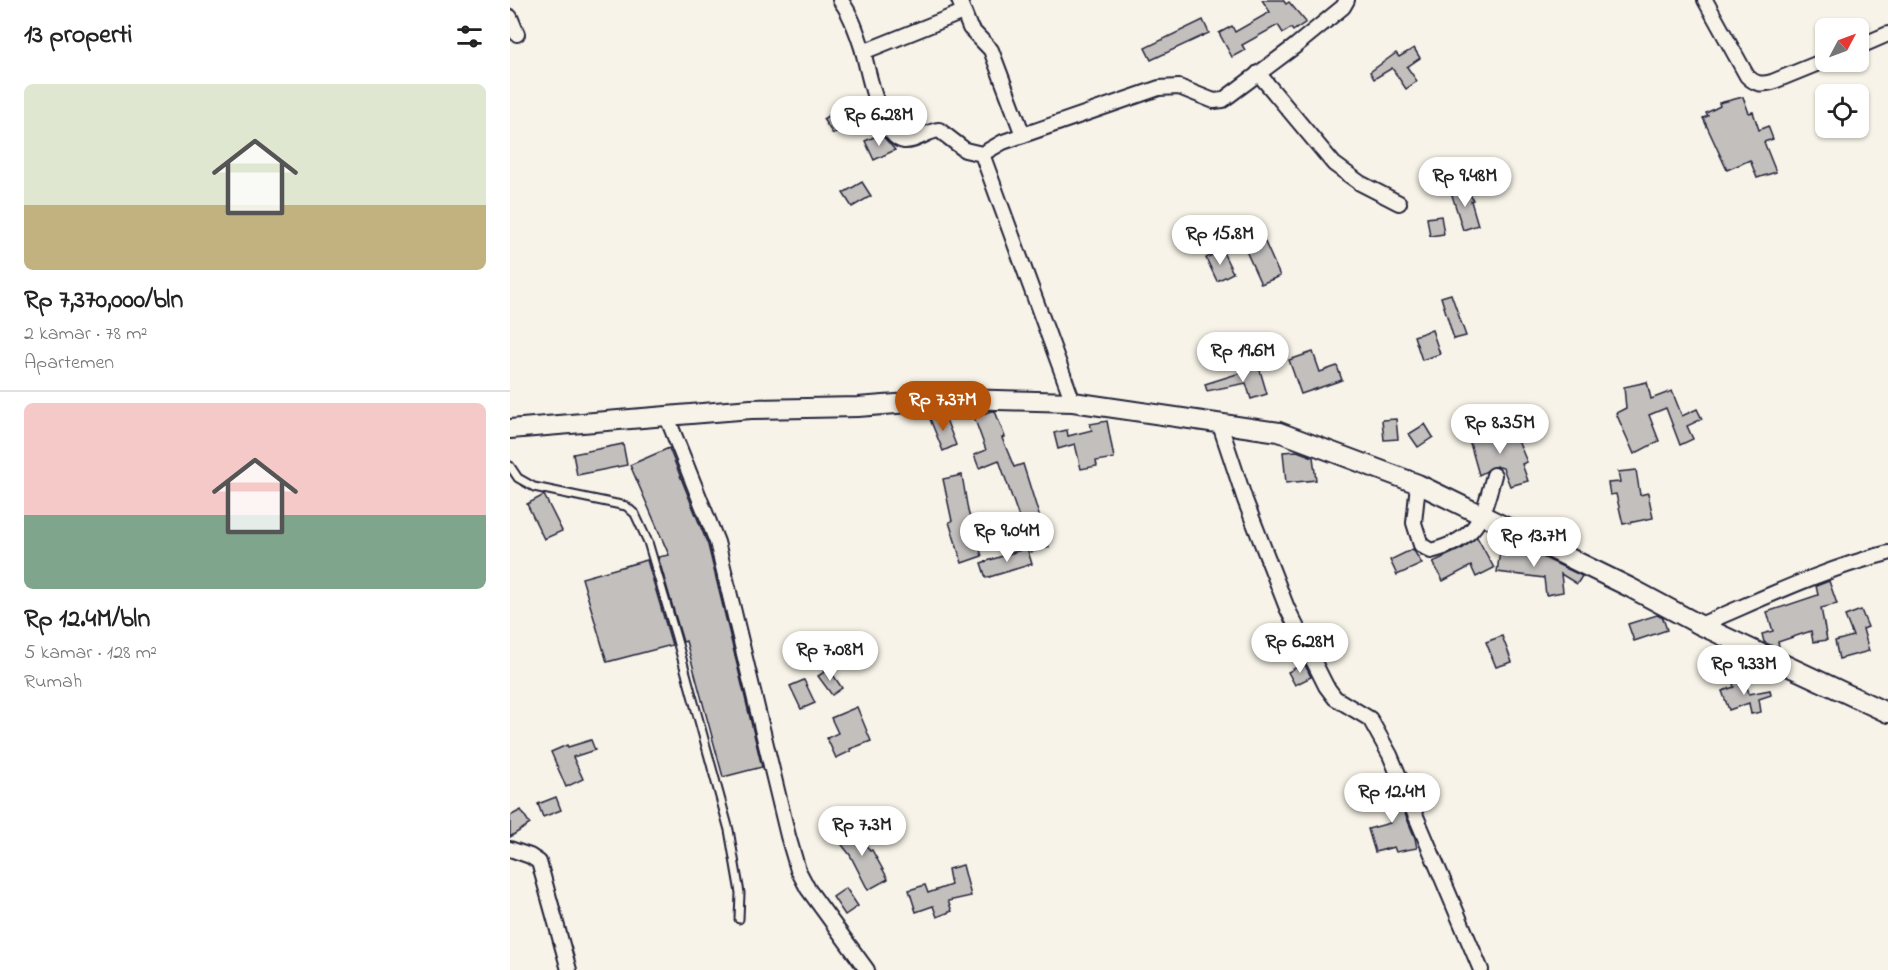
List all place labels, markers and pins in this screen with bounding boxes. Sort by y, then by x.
pin: Rp 6.28M [817,96,941,147]
pin: Rp 9.48M [1403,157,1527,208]
pin: Rp 15.8M [1158,215,1282,266]
pin: Rp 19.6M [1181,332,1305,383]
pin: Rp 7.37M [881,381,1005,432]
pin: Rp 8.35M [1438,404,1562,455]
pin: Rp 9.04M [945,512,1069,563]
pin: Rp 13.7M [1472,517,1596,568]
pin: Rp 6.28M [1238,623,1362,674]
pin: Rp 7.08M [768,631,892,682]
pin: Rp 9.33M [1682,645,1806,696]
pin: Rp 12.4M [1330,773,1454,824]
pin: Rp 7.3M [807,806,917,857]

